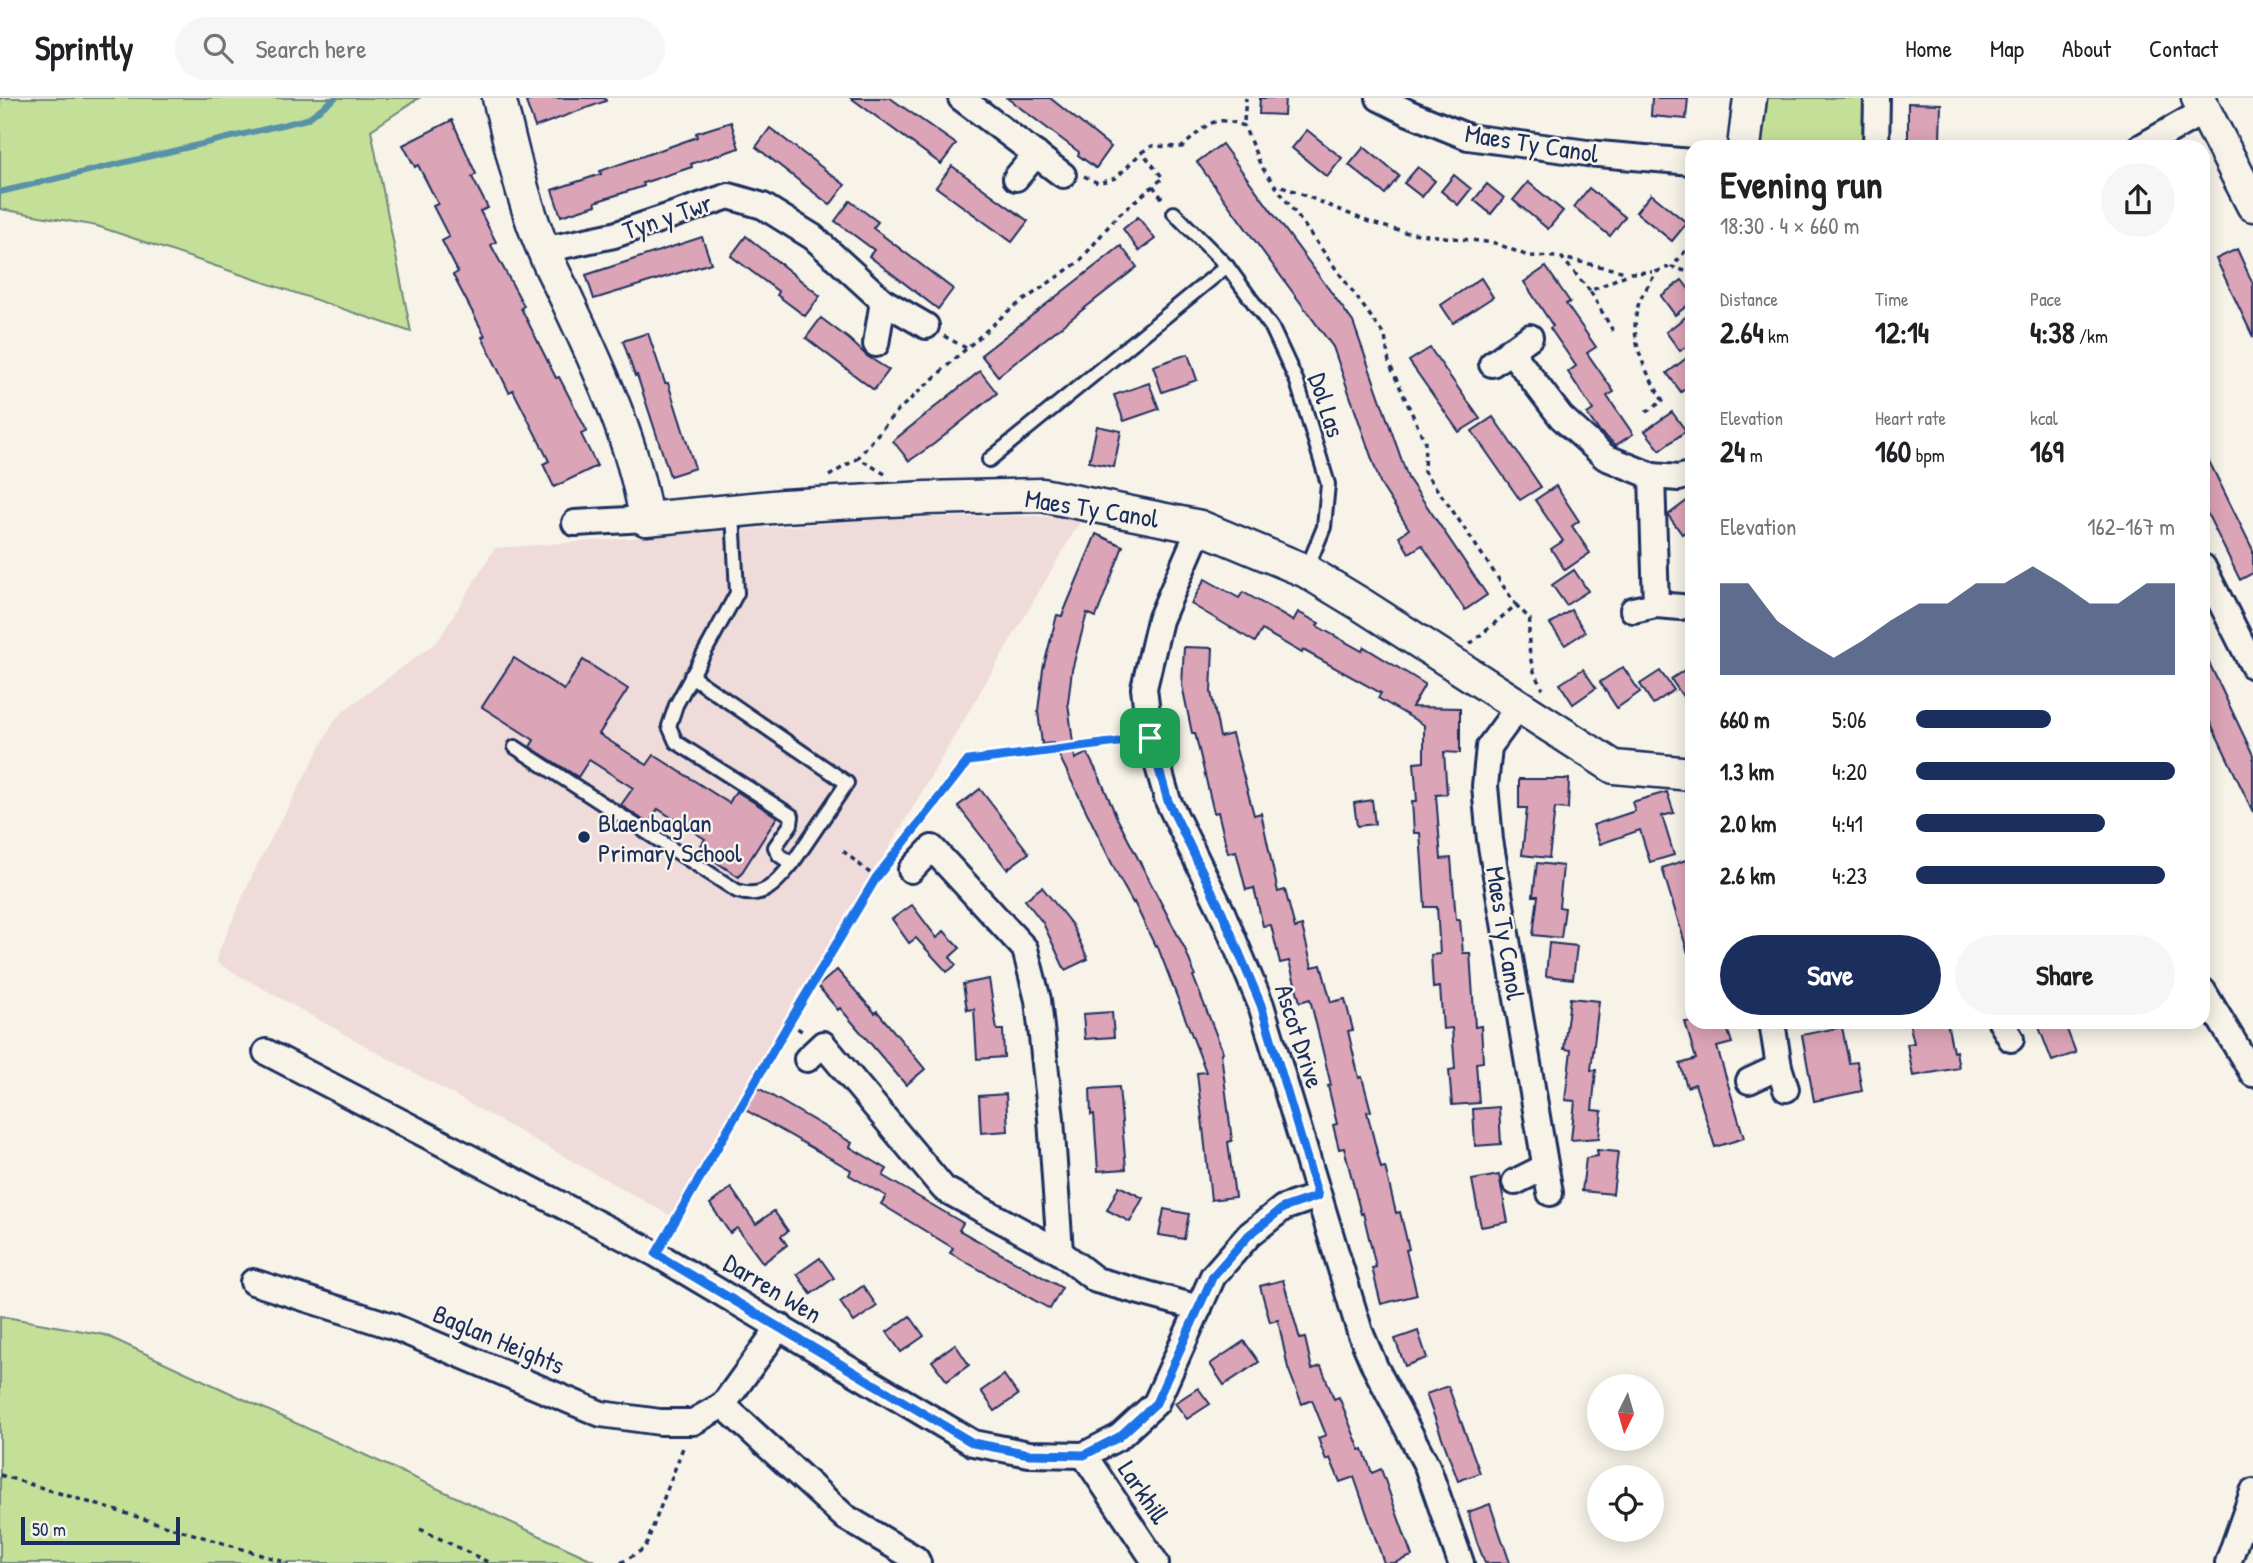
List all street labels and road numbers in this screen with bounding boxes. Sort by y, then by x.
street label: Maes Ty Canol [1463,115,1601,171]
street label: Tyn y Twr [618,184,716,248]
street label: Dol Las [1300,368,1354,442]
street label: Maes Ty Canol [1023,480,1161,536]
street label: Maes Ty Canol [1478,864,1534,1002]
street label: Ascot Drive [1267,980,1333,1092]
street label: Darren Wen [717,1245,829,1331]
street label: Baglan Heights [428,1296,570,1382]
street label: Larkhill [1110,1454,1178,1531]

